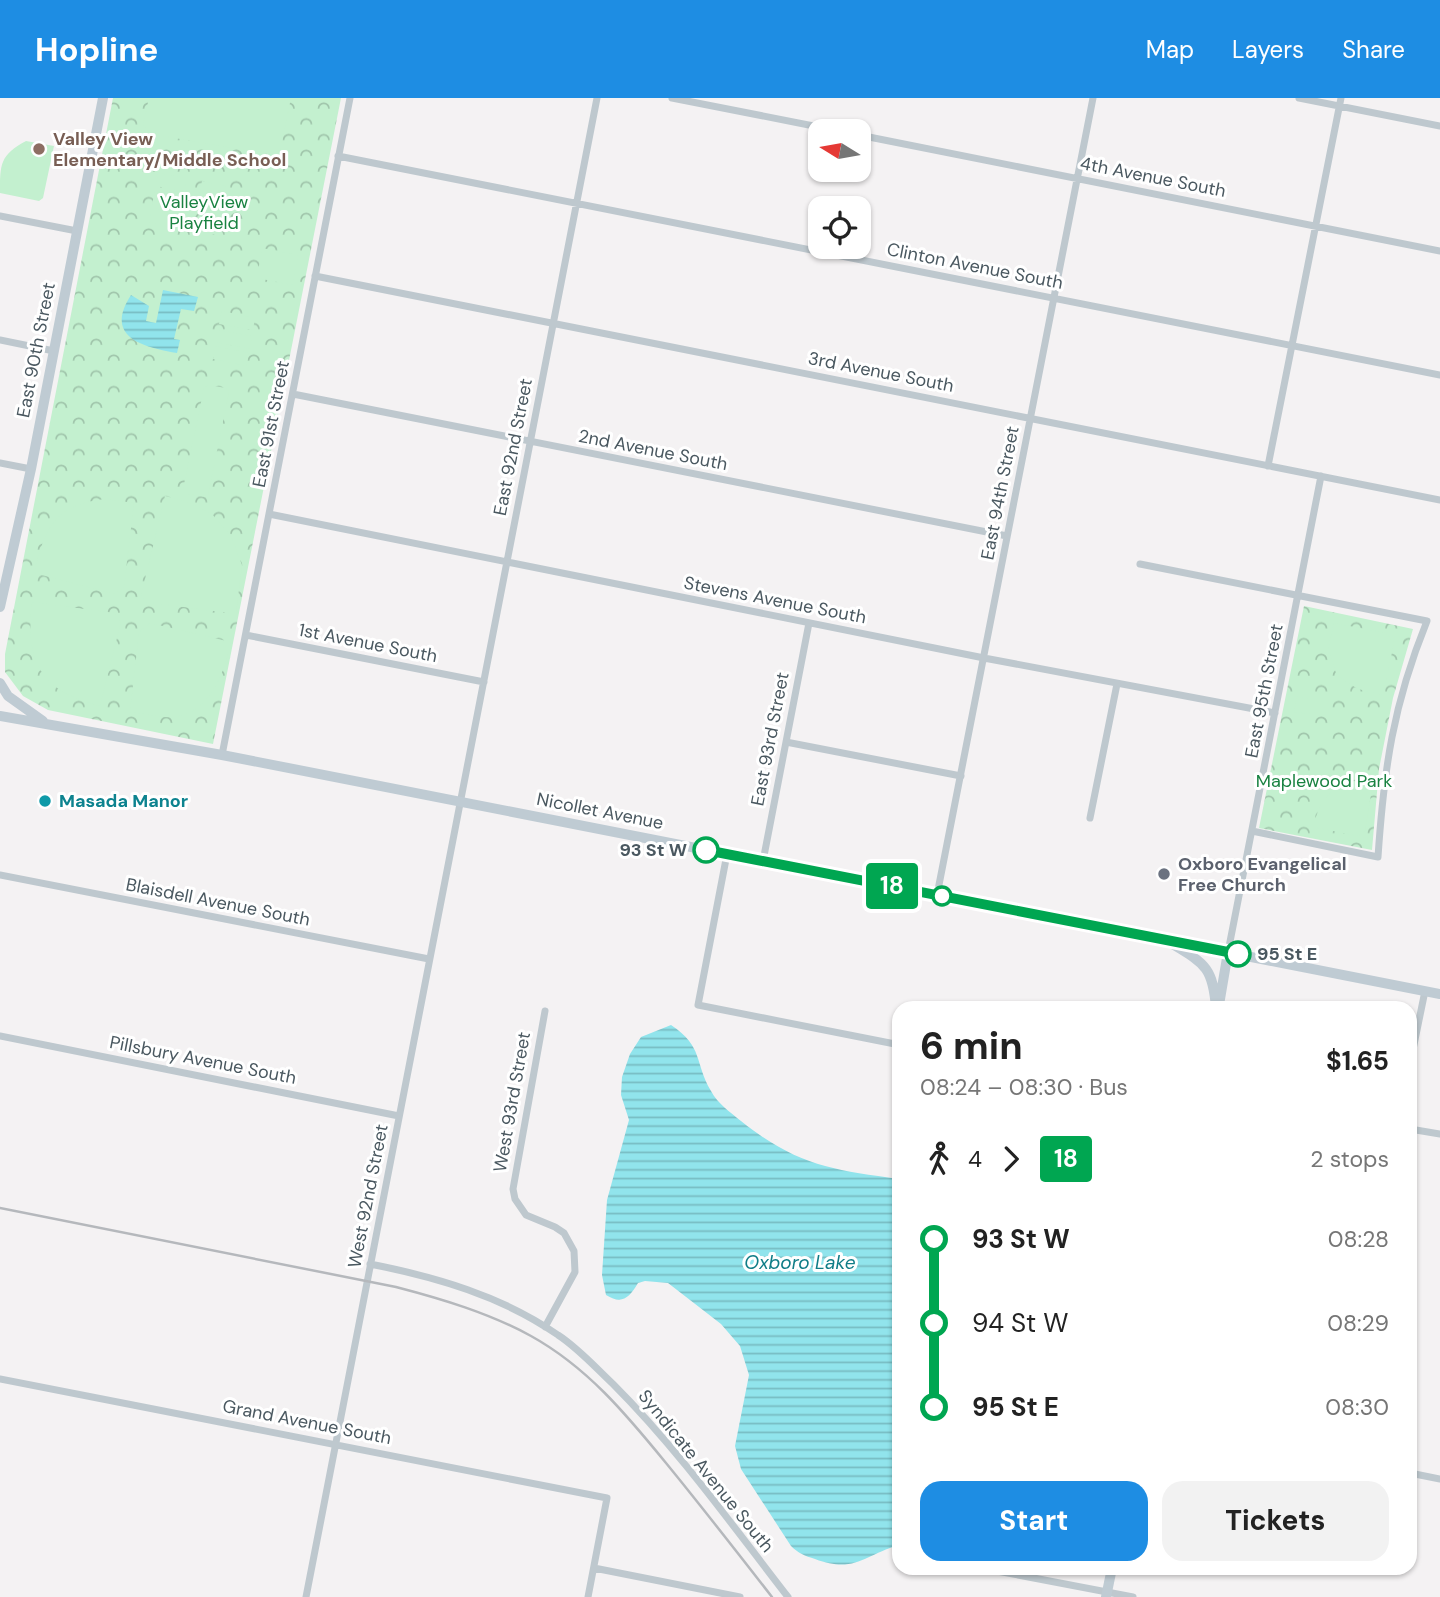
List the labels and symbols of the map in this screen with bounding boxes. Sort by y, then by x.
north arrow [808,119,872,182]
place label: Valley View Elementary/Middle School [53,127,286,172]
marker: Valley View Elementary/Middle School [31,141,47,157]
street label: 4th Avenue South [1078,151,1228,203]
park label: ValleyView Playfield [160,190,249,235]
street label: Clinton Avenue South [885,237,1065,295]
street label: East 90th Street [11,280,61,420]
street label: 3rd Avenue South [806,346,956,398]
street label: East 91st Street [247,359,295,489]
street label: East 92nd Street [488,376,538,518]
street label: 2nd Avenue South [576,424,730,476]
street label: East 94th Street [975,424,1025,562]
street label: Stevens Avenue South [682,571,868,629]
street label: 1st Avenue South [297,618,439,668]
street label: East 95th Street [1239,622,1289,760]
street label: East 93rd Street [745,670,795,808]
park label: Maplewood Park [1256,769,1392,793]
street label: Nicollet Avenue [535,787,665,835]
place label: Masada Manor [59,789,188,813]
marker: Masada Manor [37,793,53,809]
marker: 93 St W [693,837,719,863]
place label: 93 St W [619,838,687,862]
place label: Oxboro Evangelical Free Church [1178,852,1347,897]
line badge: 18 [860,863,924,909]
marker: Oxboro Evangelical Free Church [1156,866,1172,882]
street label: Blaisdell Avenue South [124,872,312,932]
unlabelled marker [932,886,952,906]
marker: 95 St E [1225,941,1251,967]
place label: 95 St E [1257,942,1317,966]
street label: Pillsbury Avenue South [108,1030,298,1090]
street label: West 93rd Street [488,1030,536,1174]
street label: West 92nd Street [342,1122,394,1270]
water label: Oxboro Lake [744,1250,856,1275]
street label: Syndicate Avenue South [633,1385,779,1557]
street label: Grand Avenue South [221,1394,393,1450]

